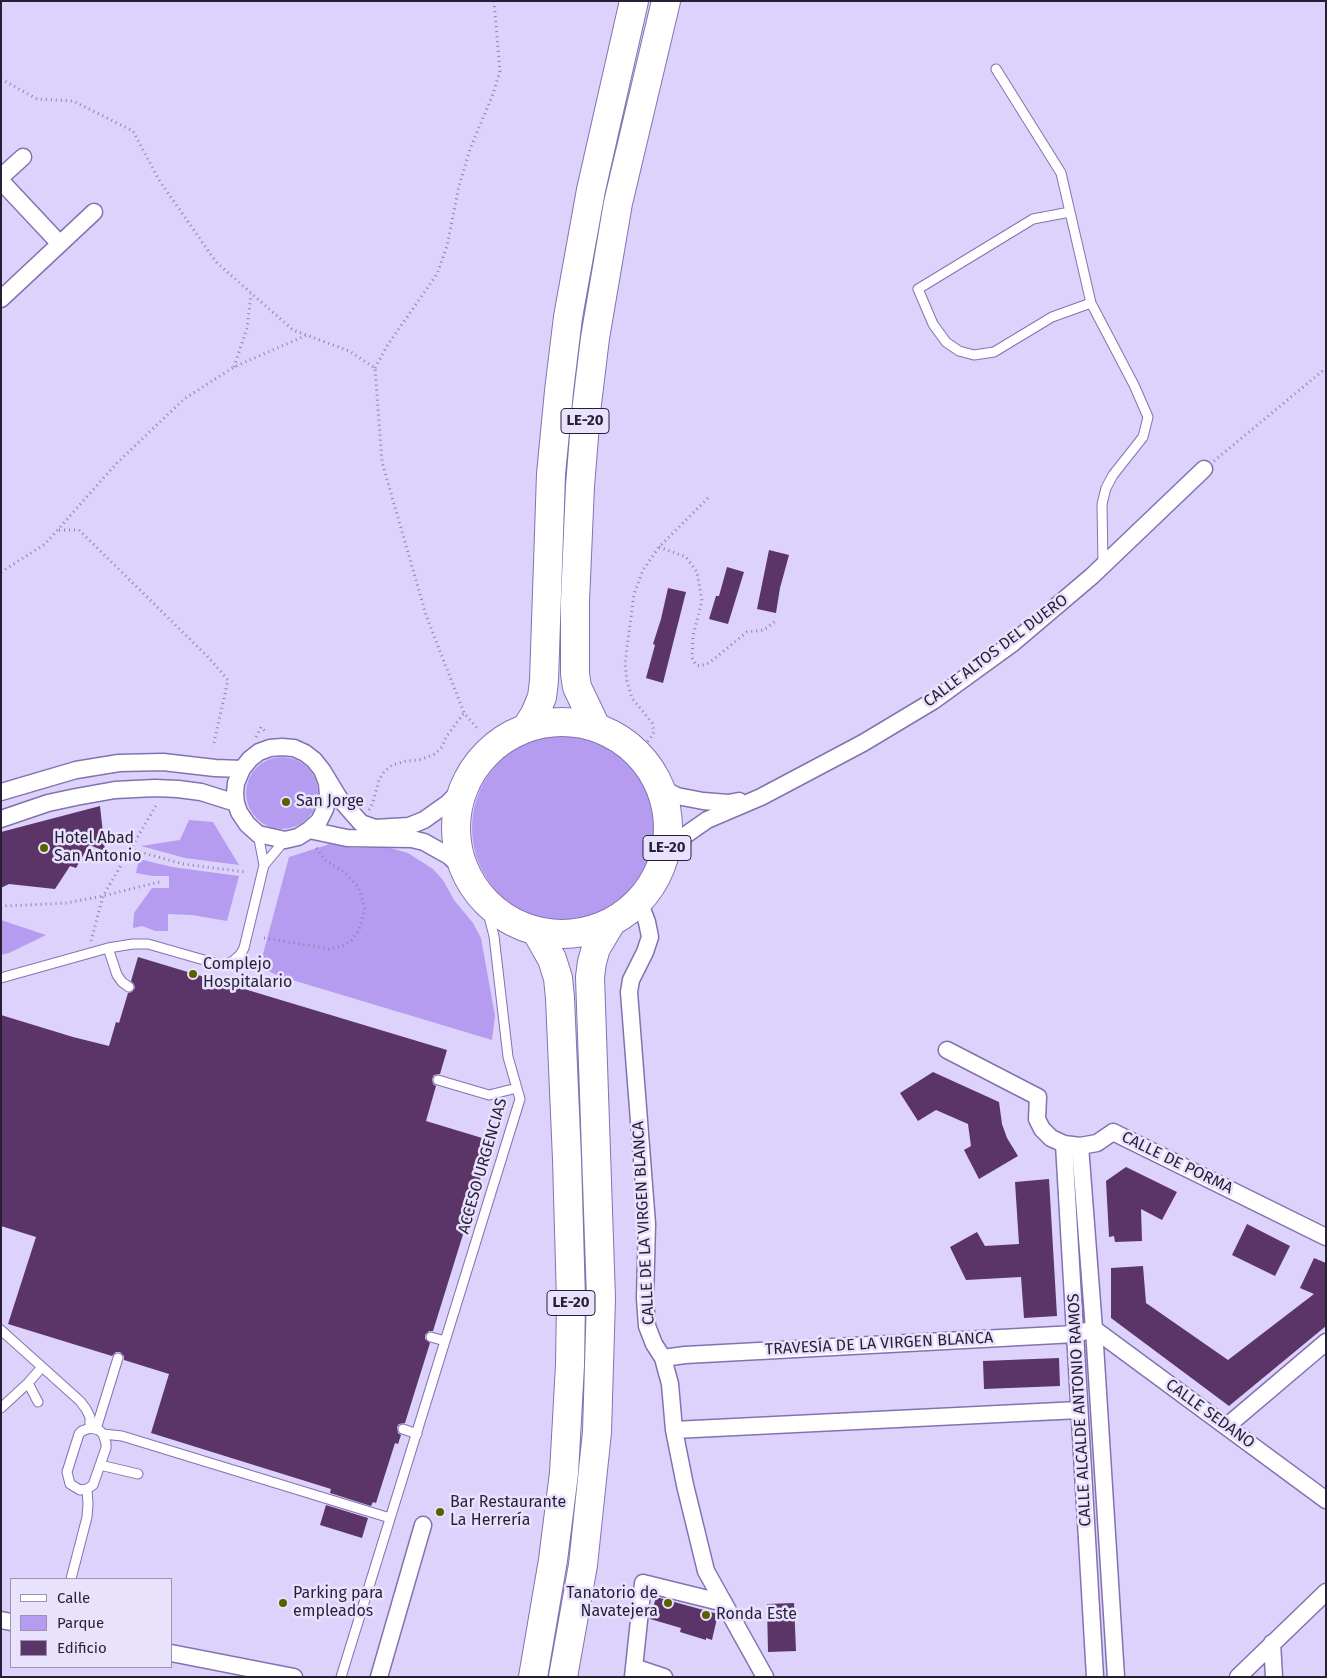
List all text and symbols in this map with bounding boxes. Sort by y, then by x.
road number: LE-20 [561,408,609,434]
street label: CALLE ALTOS DEL DUERO [920,591,1072,711]
place label: San Jorge [296,792,364,812]
marker: San Jorge [280,796,292,808]
place label: Hotel Abad San Antonio [54,829,142,867]
road number: LE-20 [643,836,691,860]
marker: Hotel Abad San Antonio [38,842,50,854]
place label: Complejo Hospitalario [203,955,292,993]
marker: Complejo Hospitalario [187,968,199,980]
street label: ACCESO URGENCIAS [454,1096,512,1236]
street label: CALLE DE LA VIRGEN BLANCA [629,1121,659,1325]
street label: CALLE DE PORMA [1118,1128,1236,1198]
road number: LE-20 [547,1290,595,1316]
street label: CALLE ALCALDE ANTONIO RAMOS [1064,1293,1096,1527]
street label: TRAVESÍA DE LA VIRGEN BLANCA [764,1328,994,1360]
street label: CALLE SEDANO [1162,1375,1258,1453]
place label: Bar Restaurante La Herrería [450,1493,566,1531]
marker: Bar Restaurante La Herrería [434,1506,446,1518]
legend [10,1578,172,1668]
place label: Parking para empleados [293,1584,383,1622]
place label: Tanatorio de Navatejera [566,1584,658,1622]
text: Calle [57,1589,90,1607]
marker: Parking para empleados [277,1597,289,1609]
marker: Tanatorio de Navatejera [662,1597,674,1609]
place label: Ronda Este [716,1605,797,1625]
marker: Ronda Este [700,1609,712,1621]
text: Parque [57,1614,104,1632]
text: Edificio [57,1639,107,1657]

